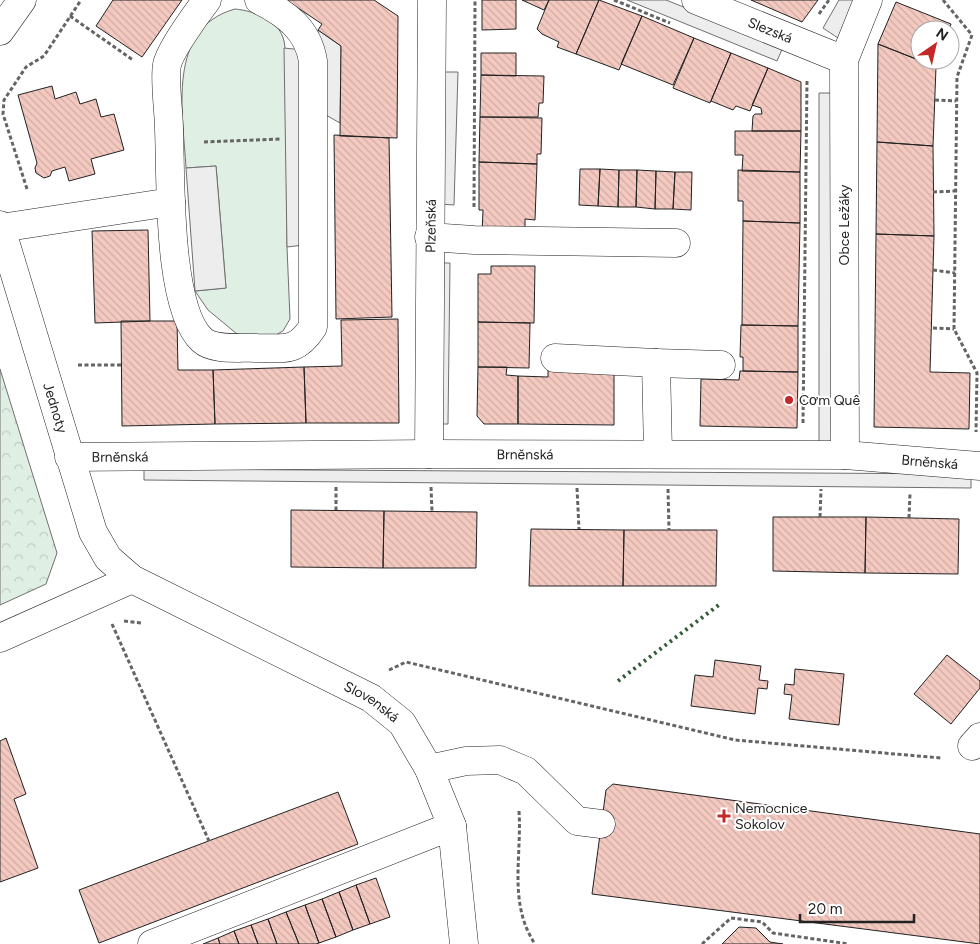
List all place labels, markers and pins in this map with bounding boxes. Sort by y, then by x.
place label: Cơm Quê [799,392,860,409]
marker: Cơm Quê [783,394,795,406]
place label: Nemocnice Sokolov [735,800,808,833]
marker: Nemocnice Sokolov [717,809,731,823]

